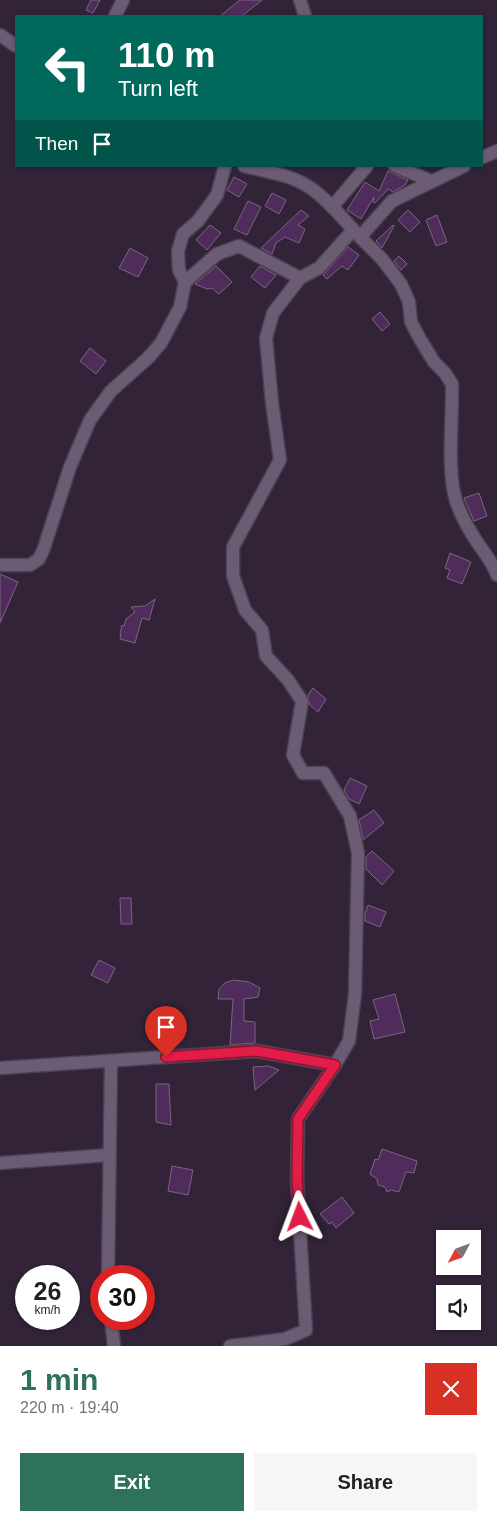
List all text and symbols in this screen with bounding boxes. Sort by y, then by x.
icon: left [35,35,100,100]
text: 110 m [118,35,215,74]
text: Turn left [118,76,198,101]
icon: arrive [88,130,116,158]
text: Then [35,133,78,154]
pin [145,1006,187,1057]
icon: arrive [152,1013,180,1041]
position arrow [273,1190,325,1242]
north arrow [436,1230,481,1275]
map controls [436,1230,481,1330]
speed limit sign: 30 [90,1265,155,1330]
text: 26 [34,1277,61,1305]
button: sound [436,1285,481,1330]
text: km/h [34,1303,61,1317]
text: 1 min [20,1363,98,1396]
button: close [425,1363,477,1415]
text: 220 m · 19:40 [20,1399,119,1416]
button: Exit [20,1453,244,1511]
button: Share [254,1453,477,1511]

